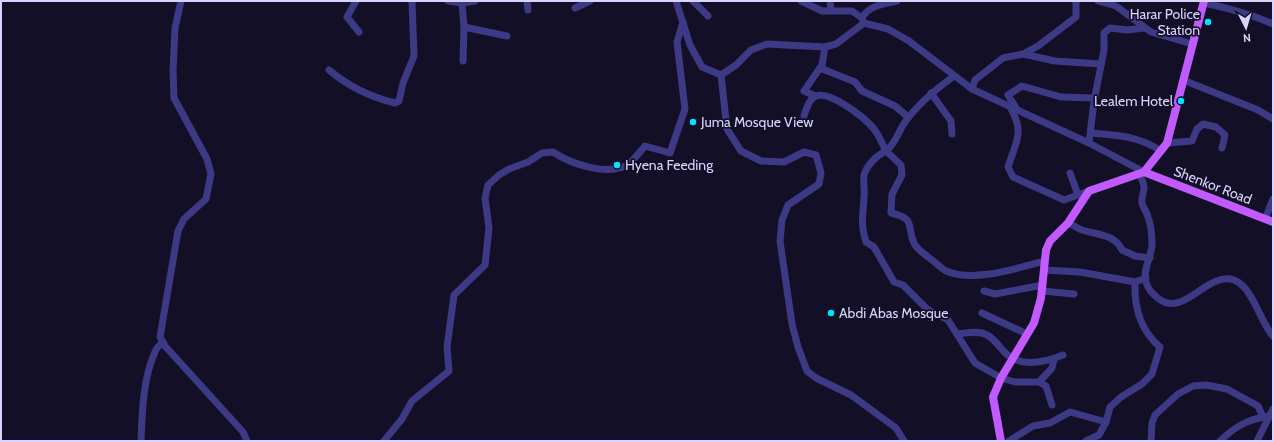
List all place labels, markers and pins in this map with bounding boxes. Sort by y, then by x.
place label: Harar Police Station [1130,5,1200,39]
marker: Harar Police Station [1203,17,1213,27]
place label: Lealem Hotel [1094,92,1174,110]
marker: Lealem Hotel [1176,96,1186,106]
place label: Juma Mosque View [700,113,814,131]
marker: Juma Mosque View [688,117,698,127]
place label: Hyena Feeding [625,156,714,174]
marker: Hyena Feeding [612,160,622,170]
place label: Abdi Abas Mosque [839,304,948,322]
marker: Abdi Abas Mosque [826,308,836,318]

